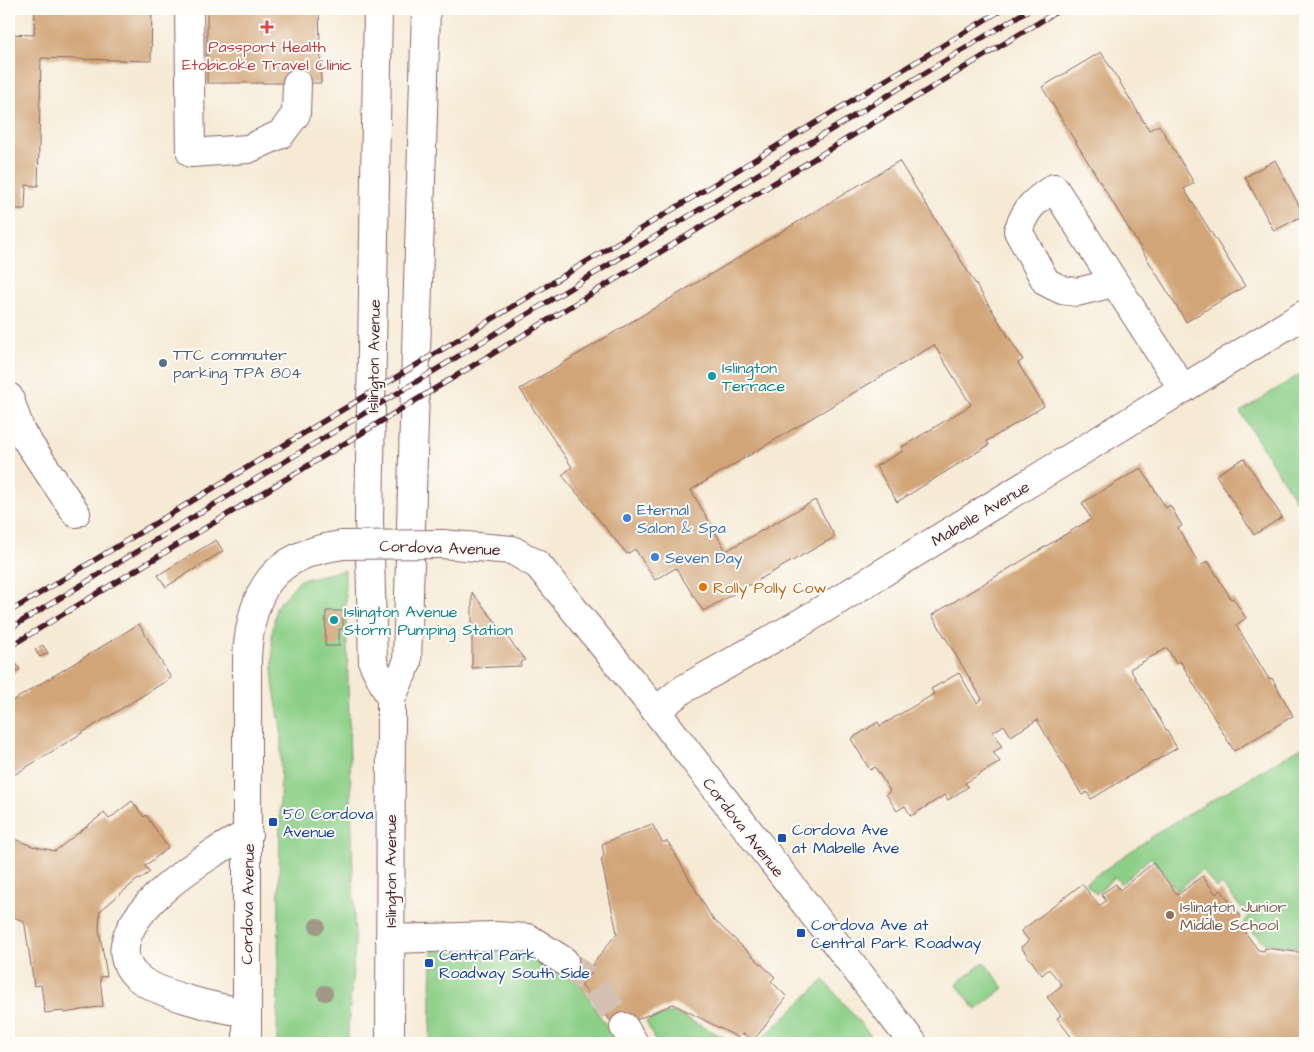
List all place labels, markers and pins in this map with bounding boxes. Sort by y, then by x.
marker: Passport Health Etobicoke Travel Clinic [260,20,274,34]
place label: Passport Health Etobicoke Travel Clinic [182,36,352,76]
place label: TTC commuter parking TPA 804 [173,344,302,385]
marker: TTC commuter parking TPA 804 [157,357,169,369]
place label: Islington Terrace [722,357,786,397]
marker: Islington Terrace [706,370,718,382]
place label: Eternal Salon & Spa [637,499,726,539]
marker: Eternal Salon & Spa [621,512,633,524]
place label: Seven Day [665,547,743,570]
marker: Seven Day [649,551,661,563]
place label: Rolly Polly Cow [713,577,826,600]
marker: Rolly Polly Cow [697,581,709,593]
place label: Islington Avenue Storm Pumping Station [344,601,513,642]
marker: Islington Avenue Storm Pumping Station [328,614,340,626]
place label: 50 Cordova Avenue [283,803,374,843]
marker: 50 Cordova Avenue [267,816,279,828]
place label: Cordova Ave at Mabelle Ave [792,819,900,859]
marker: Cordova Ave at Mabelle Ave [776,832,788,844]
place label: Islington Junior Middle School [1180,896,1287,936]
marker: Islington Junior Middle School [1164,909,1176,921]
place label: Cordova Ave at Central Park Roadway [811,914,982,955]
marker: Cordova Ave at Central Park Roadway [795,927,807,939]
place label: Central Park Roadway South Side [439,944,590,985]
marker: Central Park Roadway South Side [423,957,435,969]

